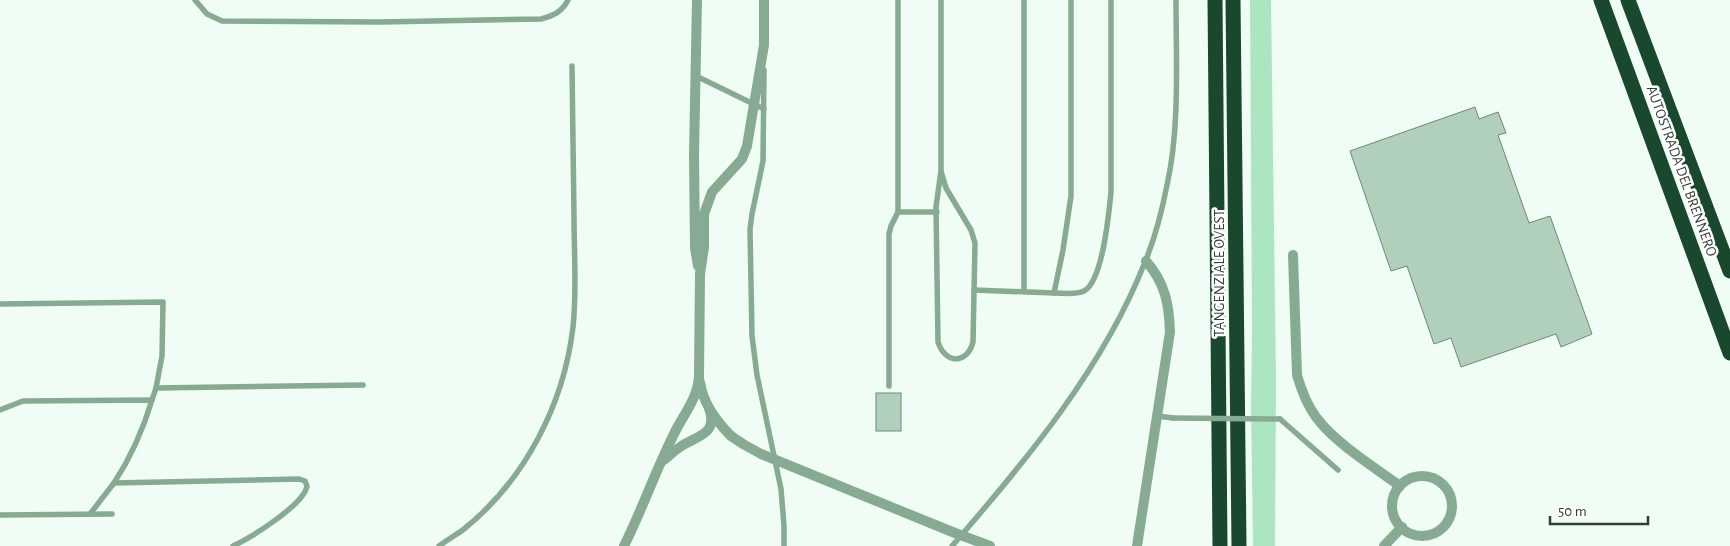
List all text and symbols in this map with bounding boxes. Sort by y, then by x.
street label: AUTOSTRADA DEL BRENNERO [1644,84,1719,259]
street label: TANGENZIALE OVEST [1212,209,1227,337]
scale bar [1550,494,1648,526]
text: 50 m [1558,504,1587,519]

